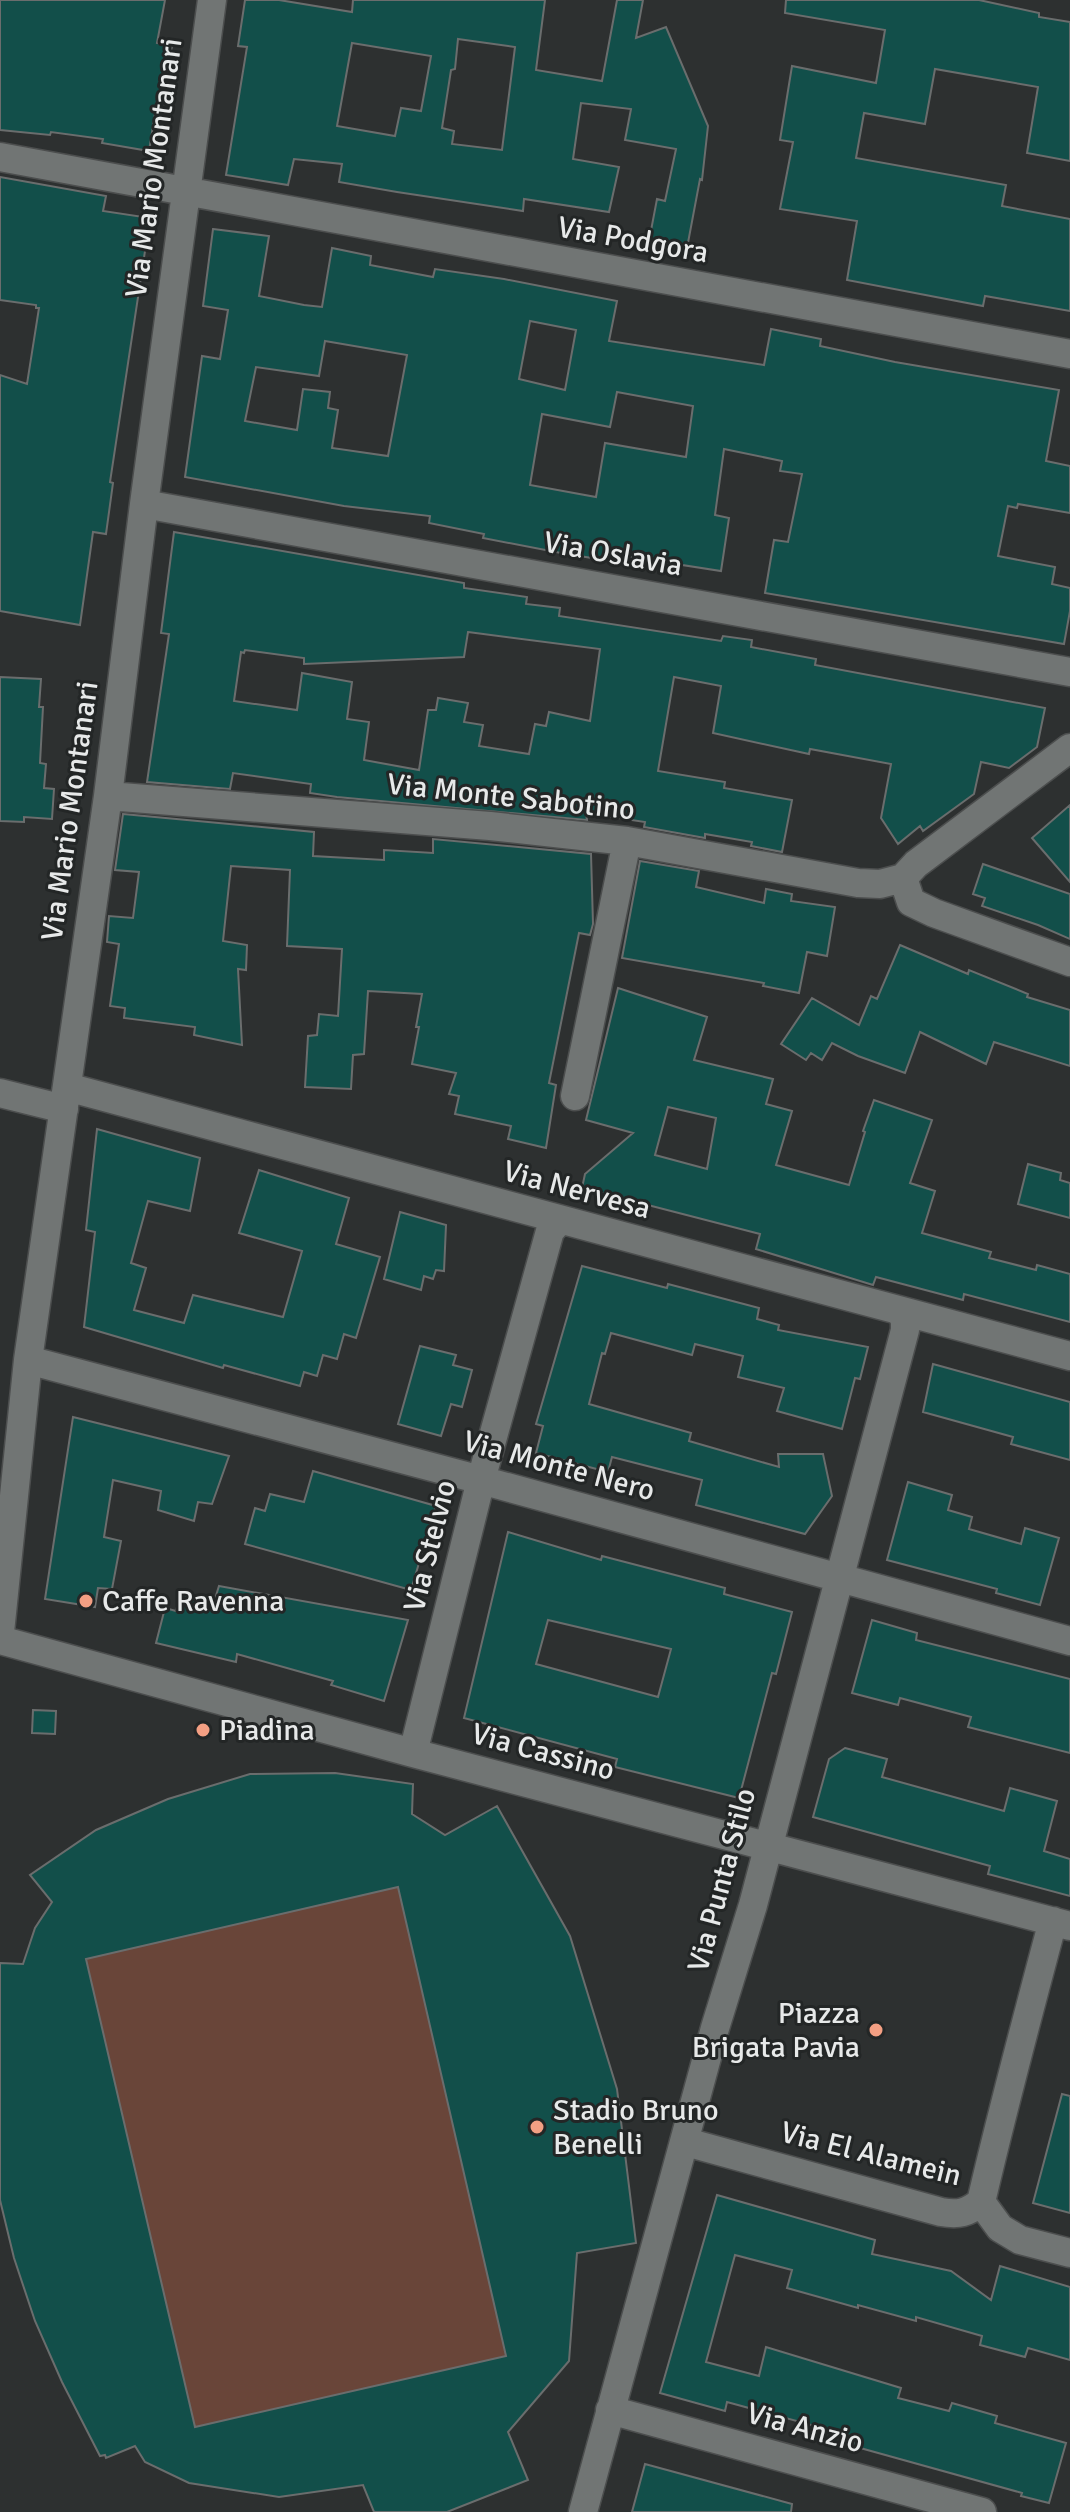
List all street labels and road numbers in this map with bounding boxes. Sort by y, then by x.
street label: Via Mario Montanari [117,36,191,300]
street label: Via Podgora [555,209,711,271]
street label: Via Oslavia [541,524,685,584]
street label: Via Mario Montanari [33,679,107,943]
street label: Via Monte Sabotino [385,766,637,828]
street label: Via Nervesa [499,1153,655,1227]
street label: Via Monte Nero [459,1423,659,1509]
street label: Via Stelvio [396,1476,464,1616]
street label: Via Cassino [467,1715,619,1789]
street label: Via Punta Stilo [680,1784,764,1976]
street label: Via El Alamein [777,2114,965,2194]
street label: Via Anzio [743,2395,867,2461]

